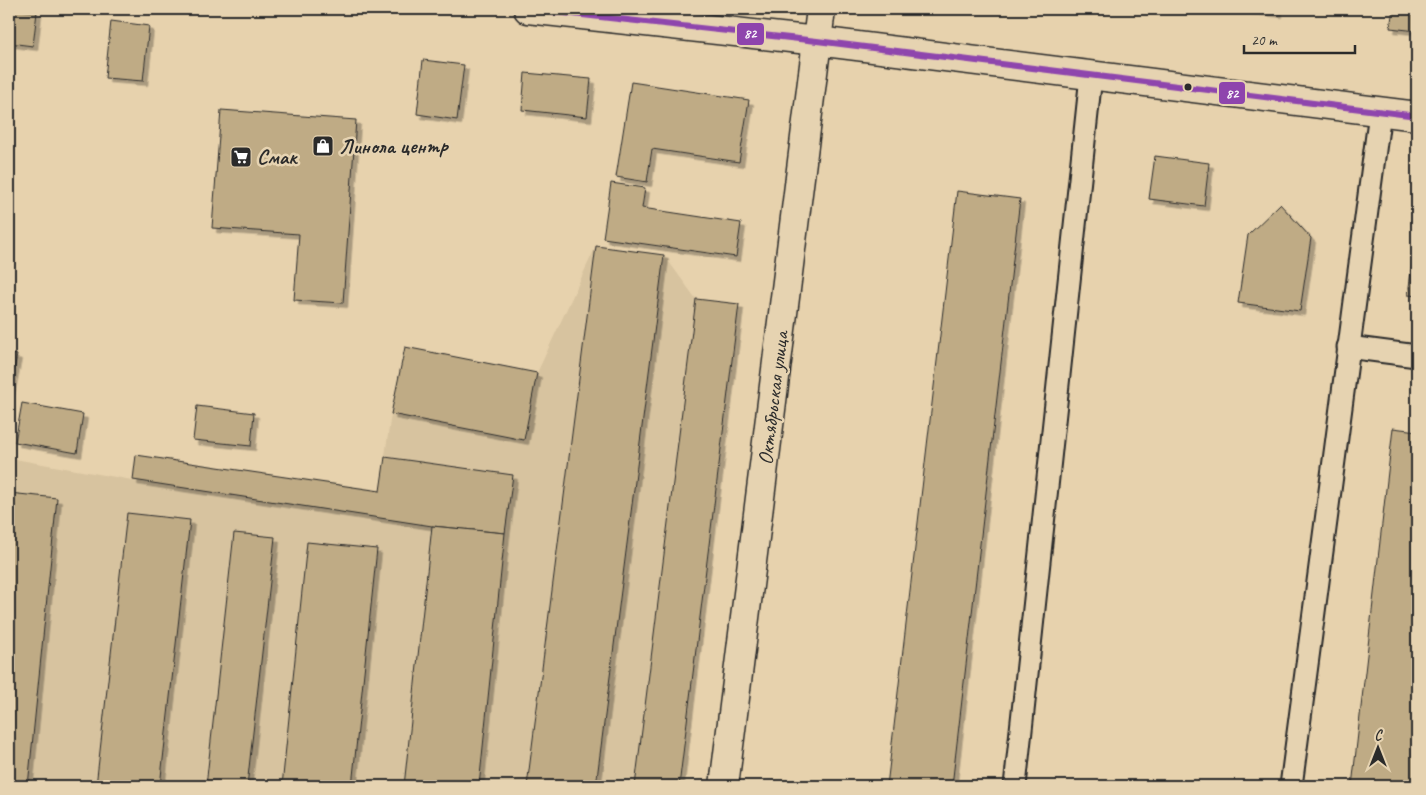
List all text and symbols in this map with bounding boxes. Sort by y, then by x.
line badge: 82 [736,22,765,46]
scale bar [1244,22,1355,54]
text: 82 [744,25,758,42]
text: 20 m [1251,31,1278,50]
line badge: 82 [1218,81,1246,105]
unlabelled marker [1183,82,1193,92]
text: 82 [1226,85,1240,102]
place label: Линола центр [339,133,449,159]
shop icon: Линола центр [311,134,335,158]
place label: Смак [257,144,298,170]
supermarket icon: Смак [229,145,253,169]
street label: Октябрьская улица [752,327,794,466]
north arrow [1354,722,1404,772]
text: С [1375,727,1384,744]

